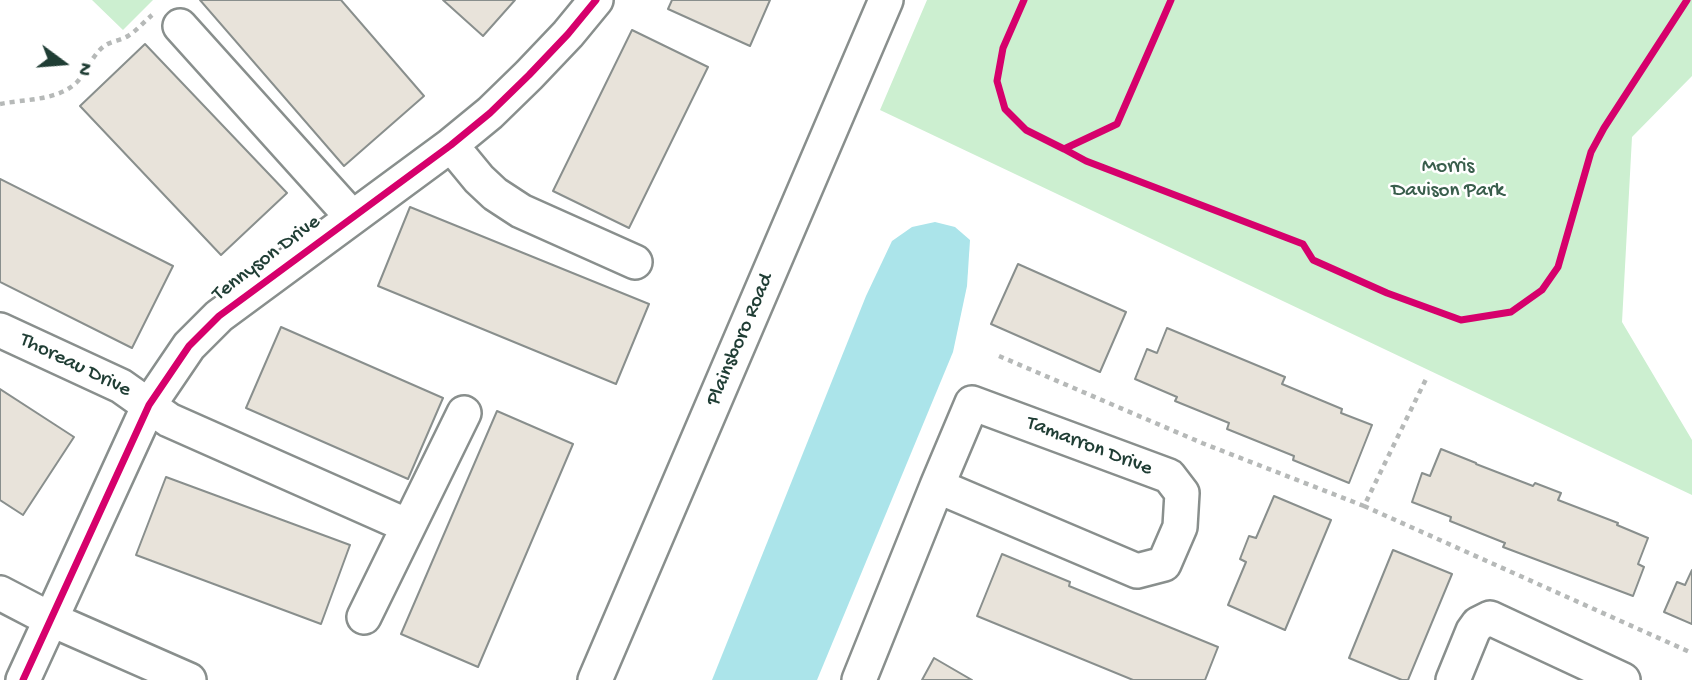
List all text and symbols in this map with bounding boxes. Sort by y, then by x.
north arrow [28,28,98,98]
text: N [71,60,96,78]
park label: Morris Davison Park [1392,155,1504,205]
street label: Tennyson Drive [208,210,326,308]
street label: Plainsboro Road [702,270,780,410]
street label: Thoreau Drive [15,328,135,404]
street label: Tamarron Drive [1022,411,1156,483]

